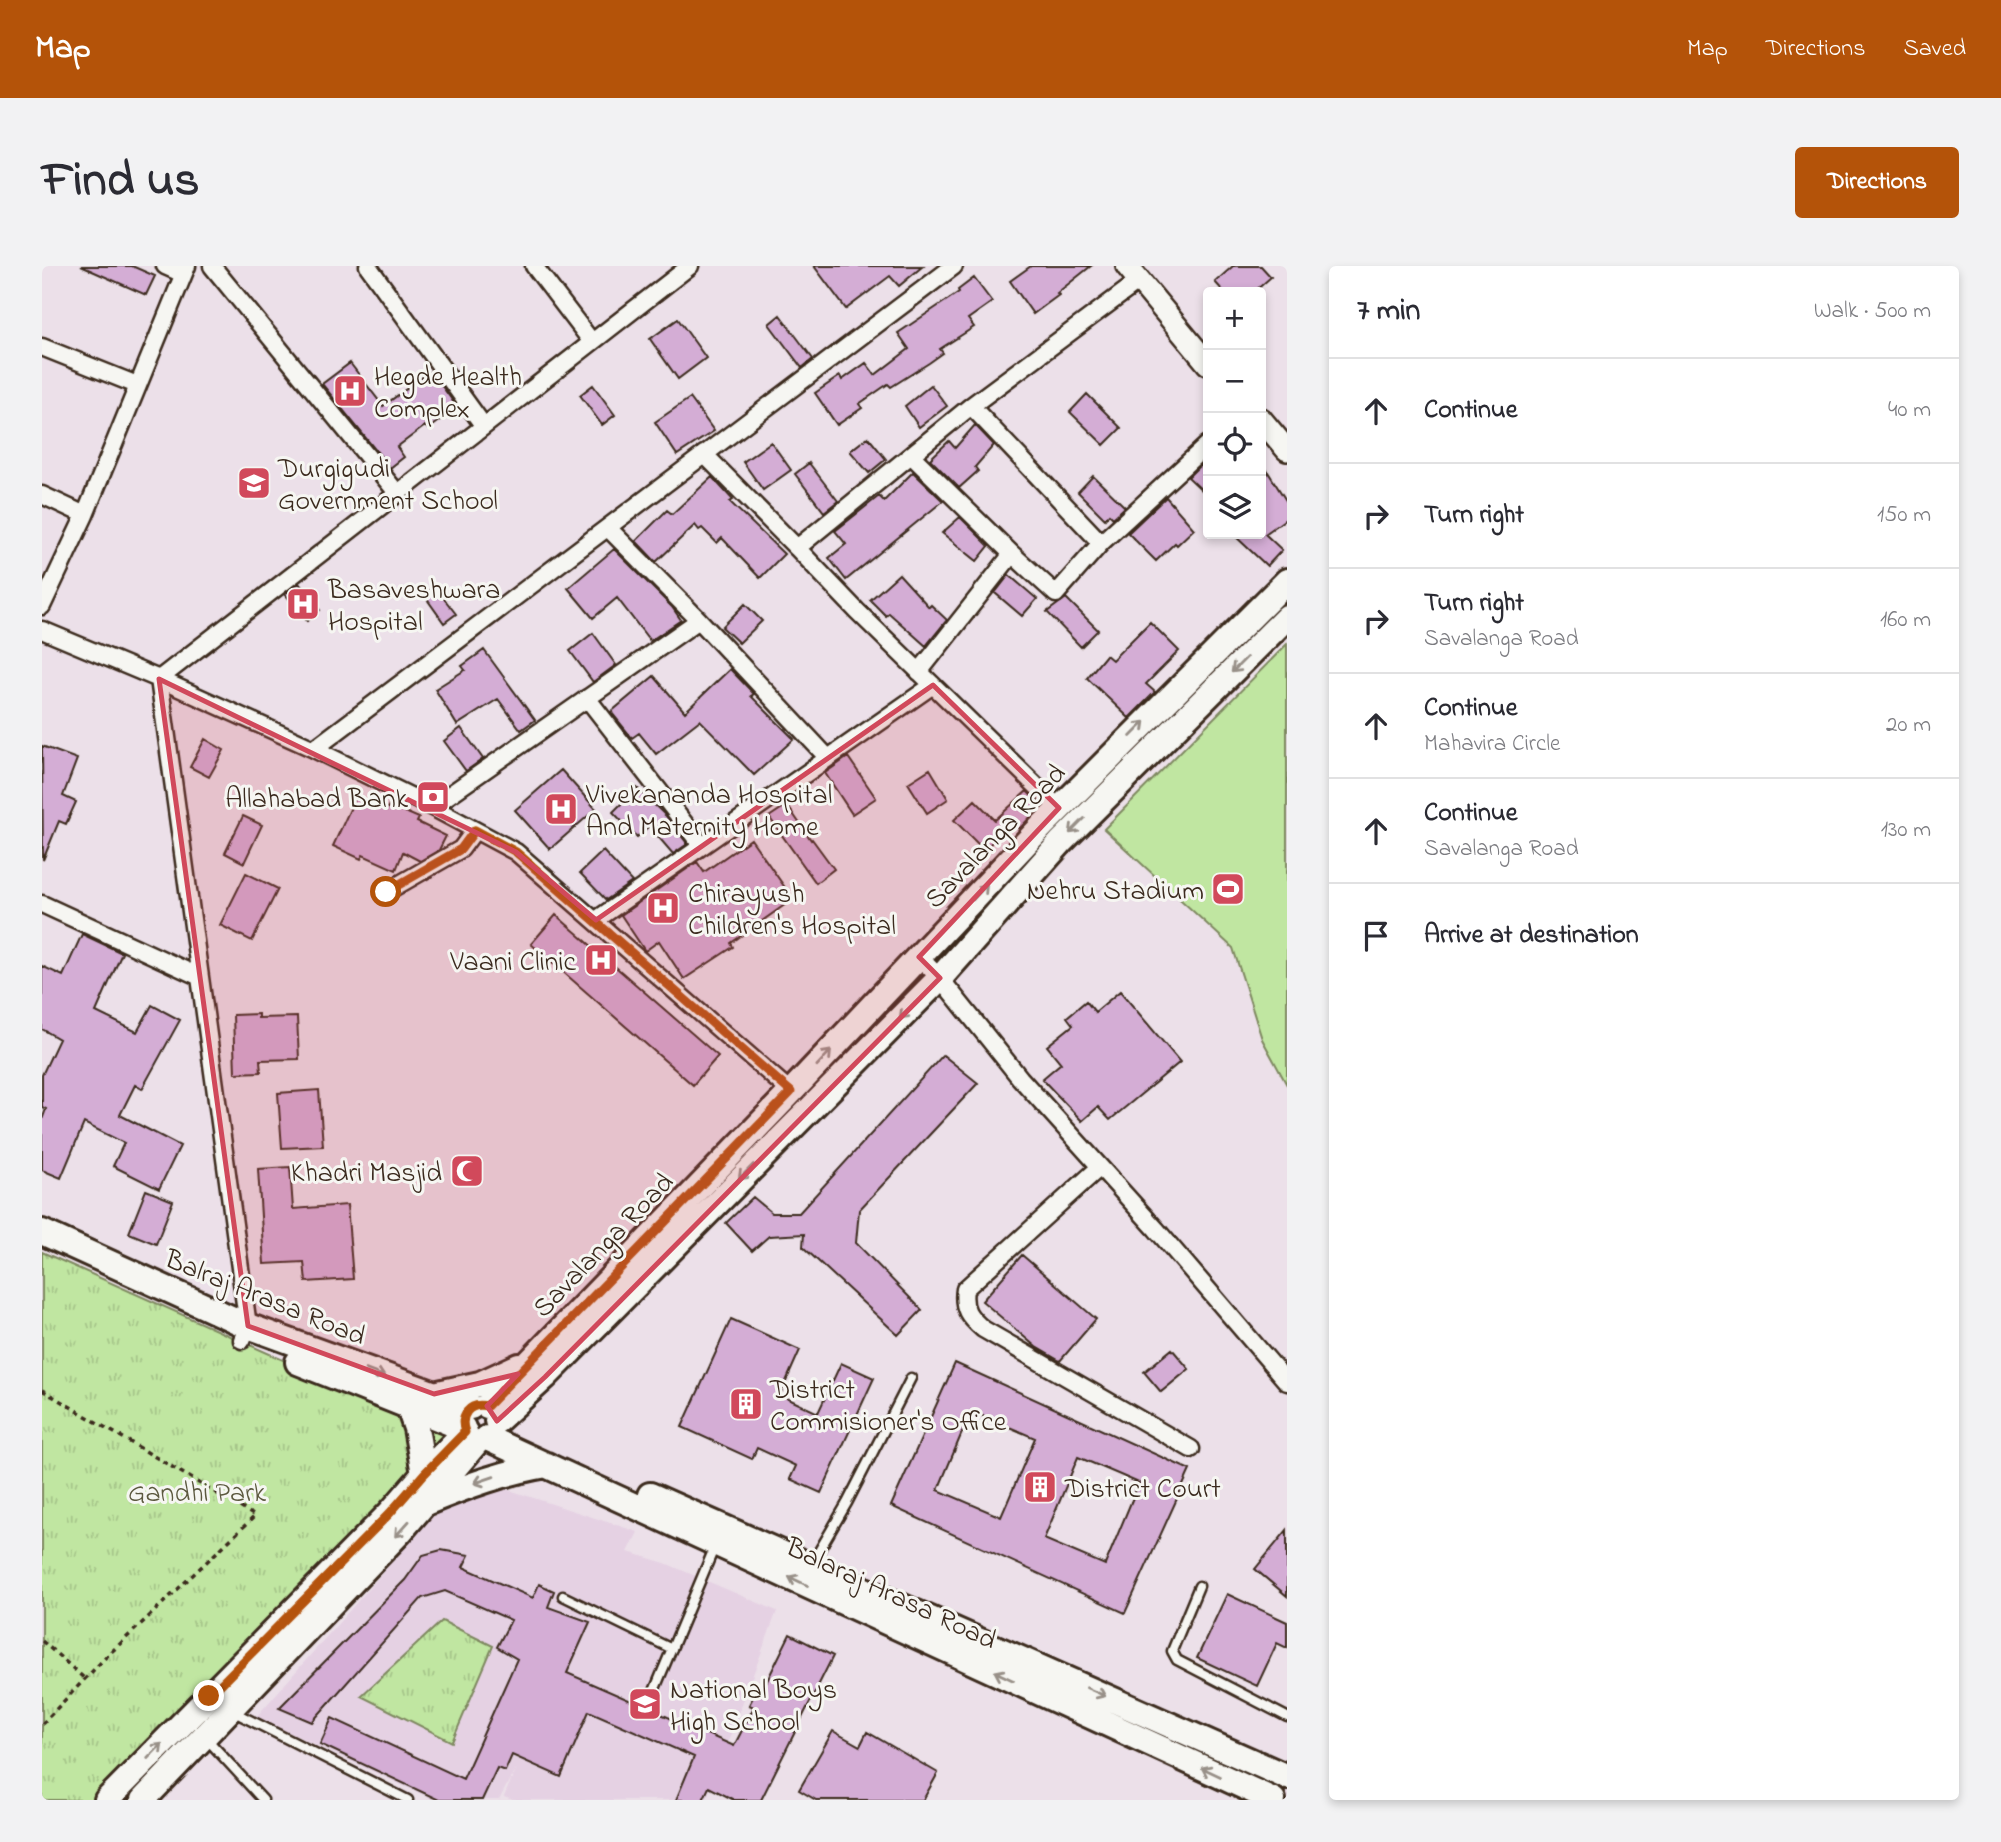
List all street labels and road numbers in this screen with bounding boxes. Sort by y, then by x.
street label: Savalanga Road [916,755,1077,919]
street label: Savalanga Road [524,1164,685,1328]
street label: Balraj Arasa Road [157,1240,372,1358]
street label: Balaraj Arasa Road [777,1528,1003,1662]

